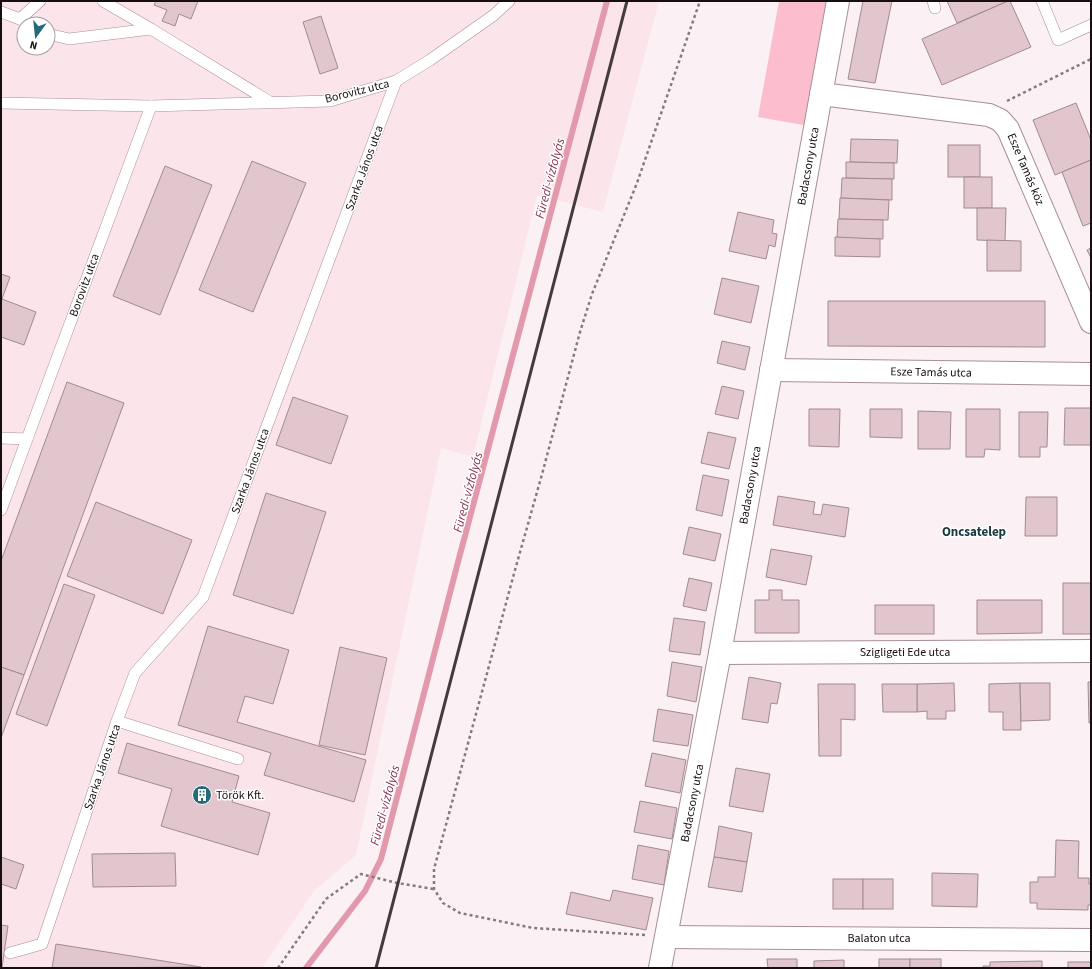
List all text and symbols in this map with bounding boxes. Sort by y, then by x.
north arrow [16,16,56,56]
text: N [28,37,39,53]
street label: Borovitz utca [323,75,391,108]
street label: Szarka János utca [341,123,388,213]
street label: Badacsony utca [793,126,824,207]
street label: Esze Tamás köz [1003,130,1048,208]
water label: Füredi-vízfolyás [531,136,569,221]
street label: Borovitz utca [65,251,104,319]
street label: Esze Tamás utca [890,363,972,382]
street label: Szarka János utca [227,426,274,516]
street label: Badacsony utca [735,445,766,526]
water label: Füredi-vízfolyás [449,450,487,535]
district label: Oncsatelep [942,523,1006,541]
street label: Szigligeti Ede utca [860,644,950,661]
street label: Szarka János utca [80,722,125,812]
water label: Füredi-vízfolyás [366,763,404,848]
street label: Badacsony utca [677,763,708,844]
building icon: Török Kft. [191,784,213,806]
place label: Török Kft. [216,787,264,804]
street label: Balaton utca [847,930,911,947]

